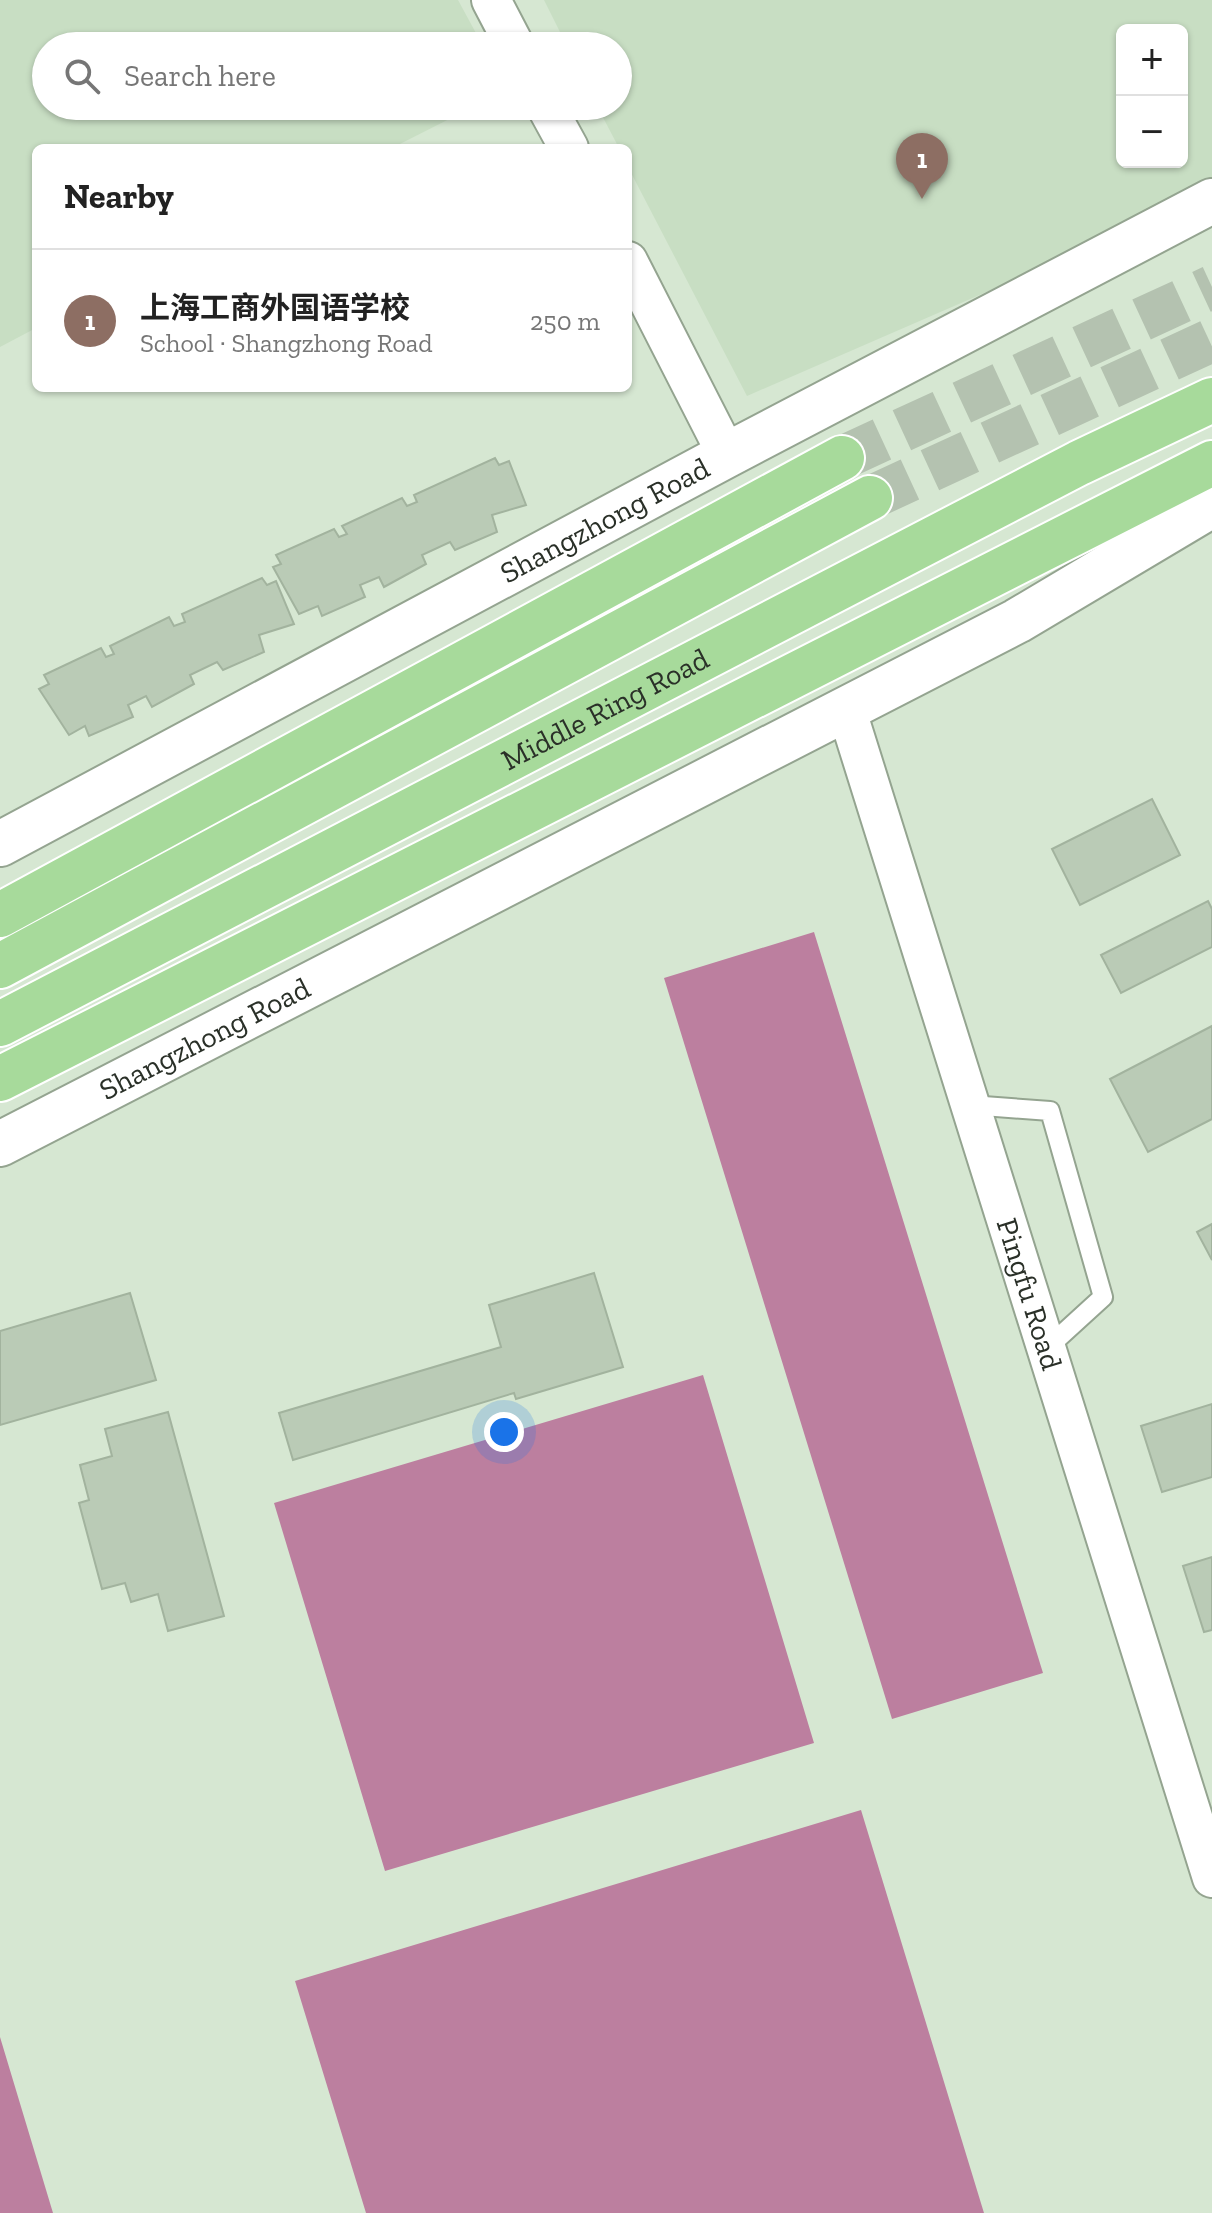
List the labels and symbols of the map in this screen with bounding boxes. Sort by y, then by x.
pin: 1 [896,133,948,199]
street label: Shangzhong Road [494,449,716,591]
street label: Middle Ring Road [495,640,715,778]
street label: Shangzhong Road [93,969,316,1108]
street label: Pingfu Road [989,1214,1070,1375]
your location [484,1412,524,1452]

